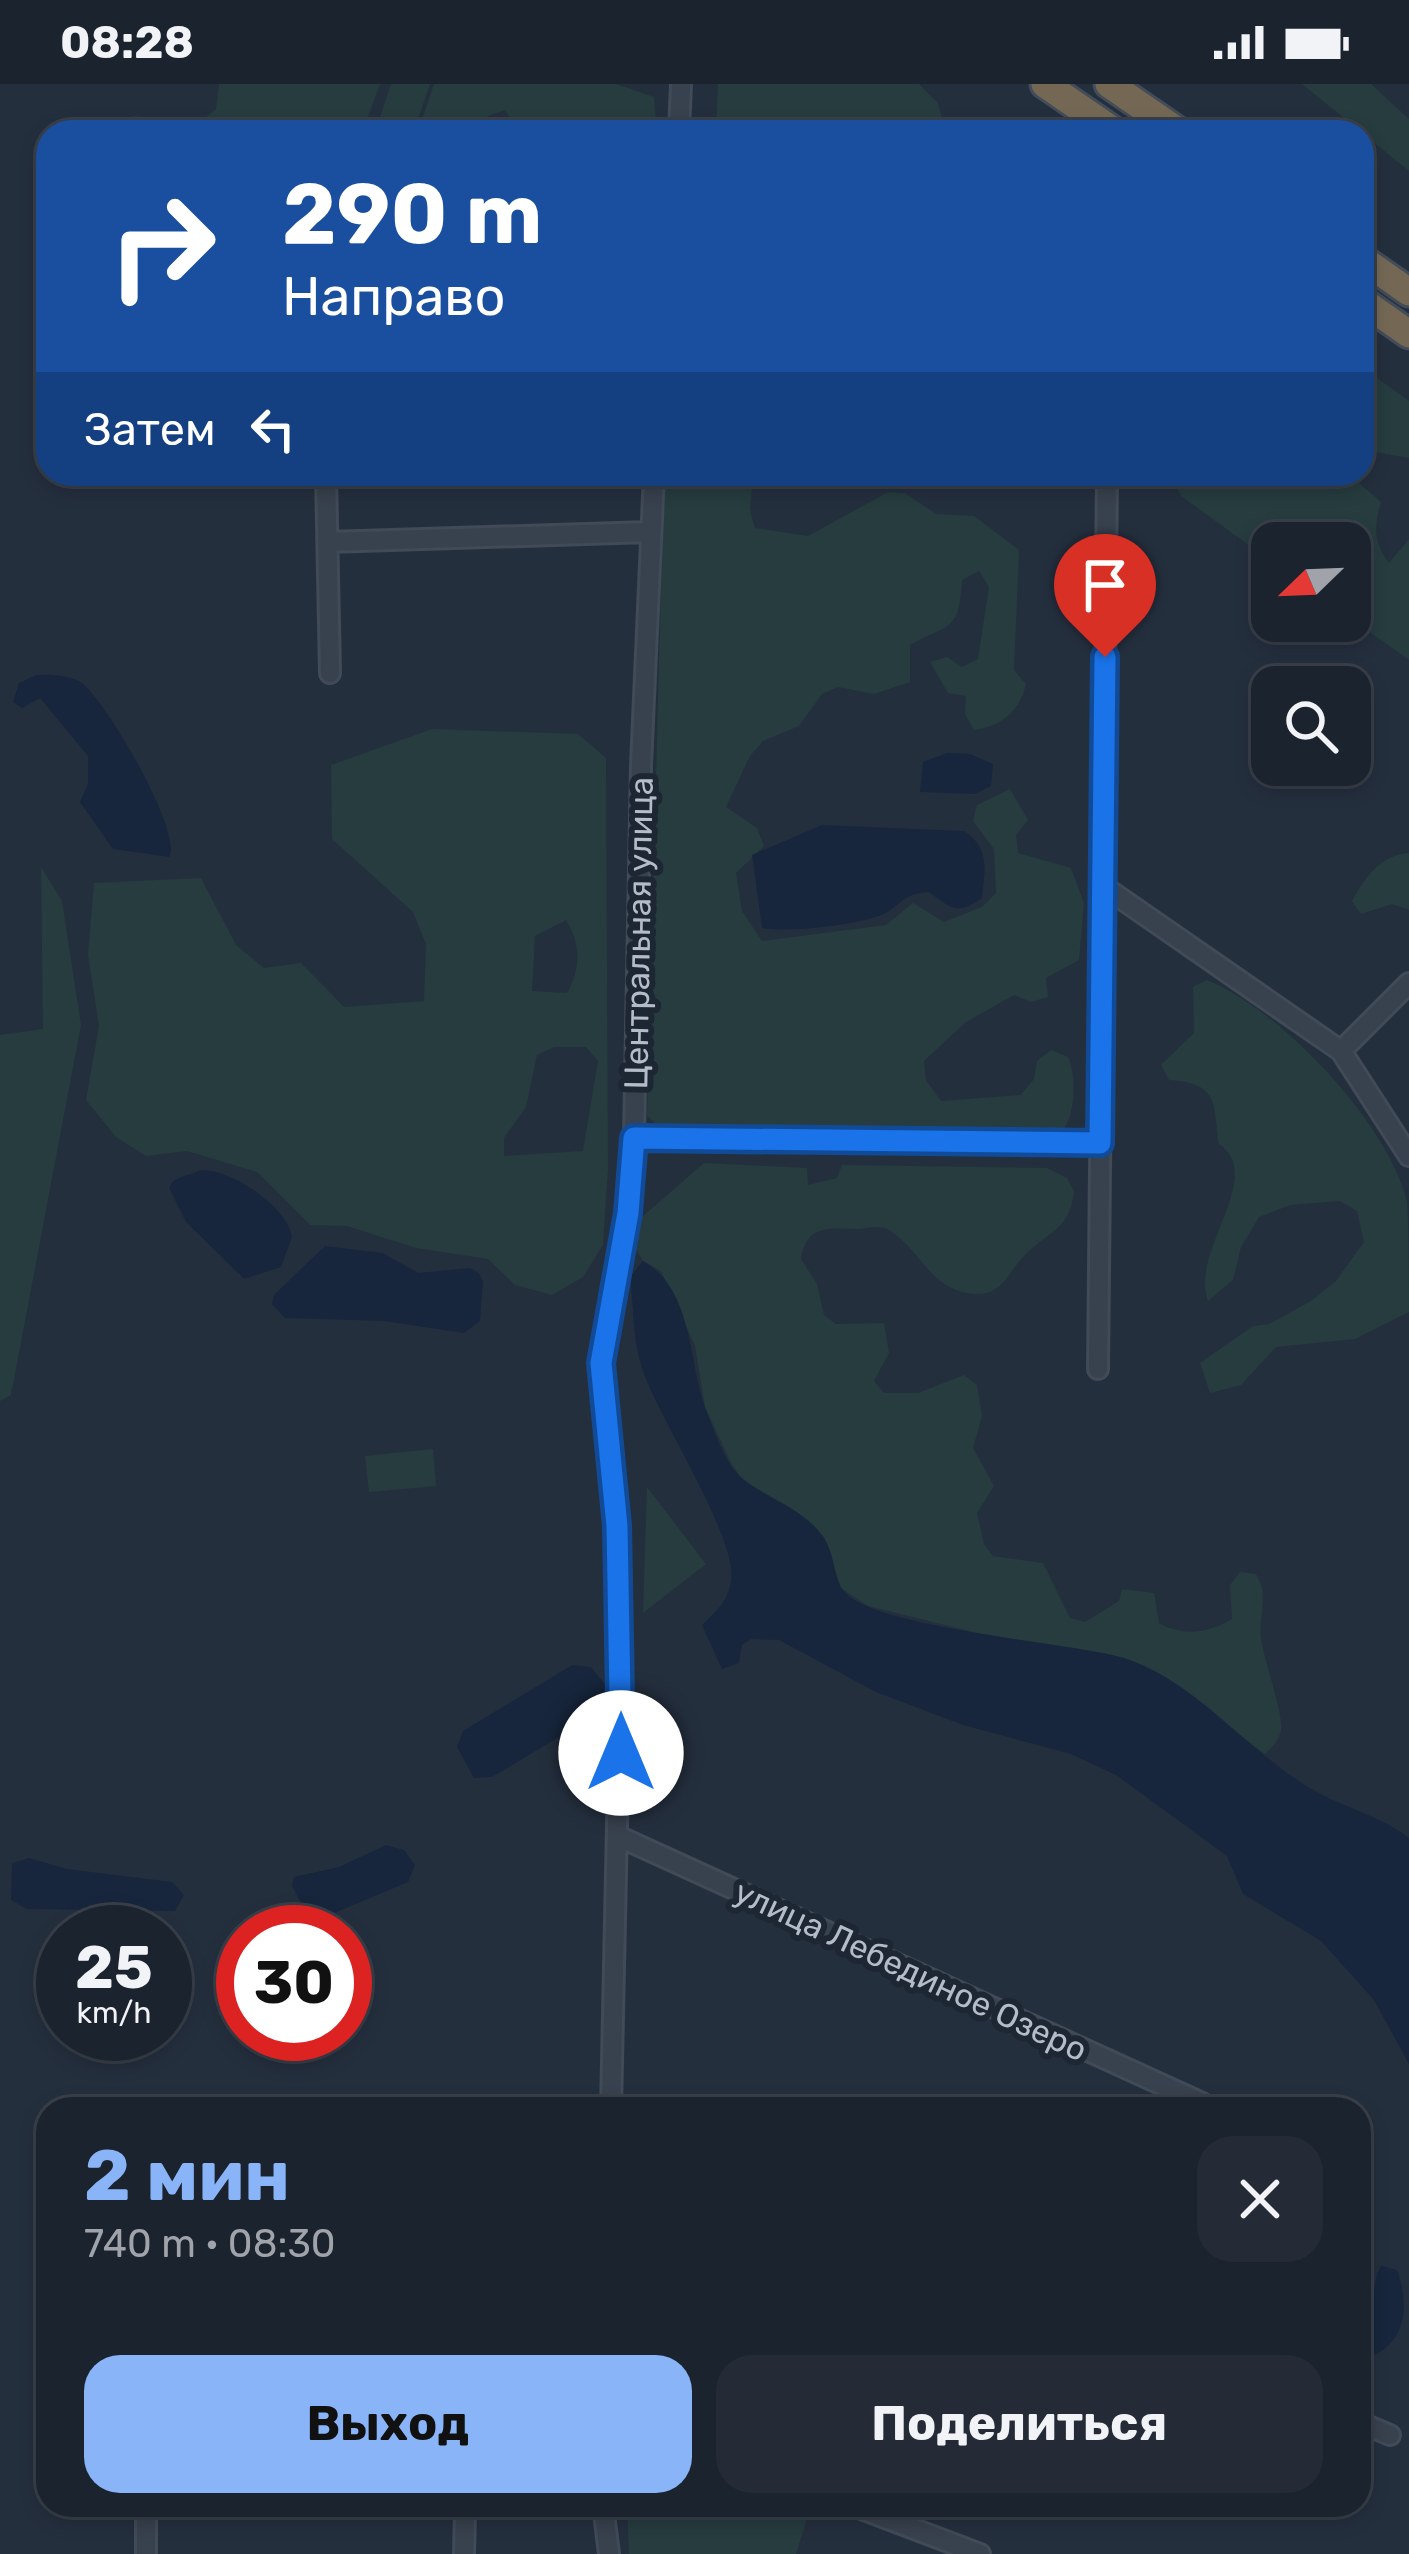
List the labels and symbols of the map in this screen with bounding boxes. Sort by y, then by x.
north arrow [1251,522,1371,642]
pin [1054,534,1156,657]
street label: Центральная улица [616,776,661,1090]
position arrow [558,1690,684,1816]
street label: улица Лебединое Озеро [728,1872,1093,2069]
speed limit sign: 30 [216,1905,372,2061]

